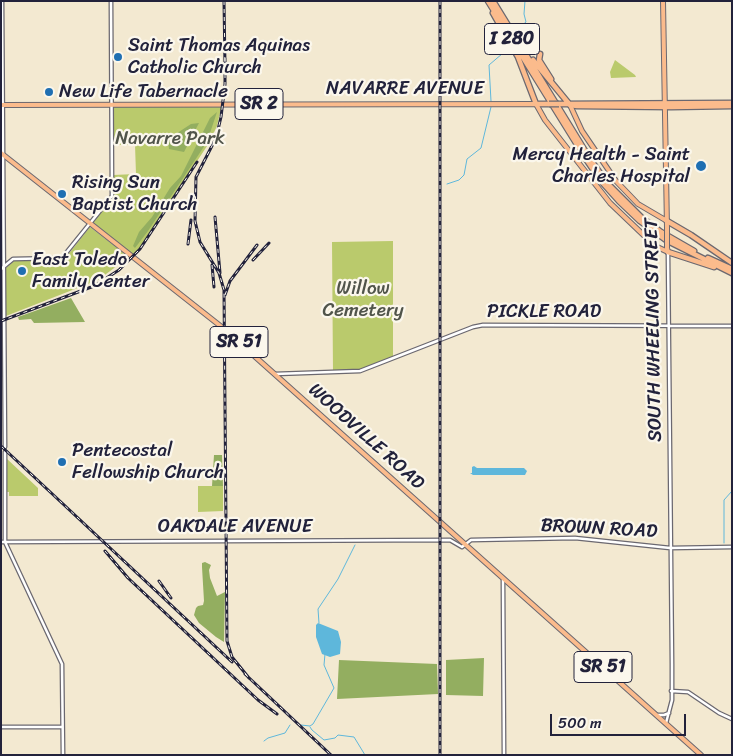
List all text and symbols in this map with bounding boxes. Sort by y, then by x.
road number: I 280 [484,23,540,54]
place label: Saint Thomas Aquinas Catholic Church [128,35,310,79]
marker: Saint Thomas Aquinas Catholic Church [112,51,124,63]
street label: NAVARRE AVENUE [326,78,484,100]
place label: New Life Tabernacle [59,81,228,103]
marker: New Life Tabernacle [43,86,55,98]
road number: SR 2 [235,88,283,120]
park label: Navarre Park [115,128,225,150]
place label: Mercy Health - Saint Charles Hospital [512,144,690,188]
marker: Mercy Health - Saint Charles Hospital [694,159,708,173]
place label: Rising Sun Baptist Church [72,172,197,216]
marker: Rising Sun Baptist Church [56,188,68,200]
street label: SOUTH WHEELING STREET [641,218,667,442]
place label: East Toledo Family Center [32,249,150,293]
marker: East Toledo Family Center [16,265,28,277]
park label: Willow Cemetery [322,278,404,322]
street label: PICKLE ROAD [487,301,601,323]
road number: SR 51 [210,327,268,358]
street label: WOODVILLE ROAD [303,379,429,495]
place label: Pentecostal Fellowship Church [72,440,224,484]
marker: Pentecostal Fellowship Church [56,456,68,468]
street label: BROWN ROAD [540,515,658,543]
street label: OAKDALE AVENUE [158,516,312,538]
road number: SR 51 [574,652,632,682]
scale bar [553,704,689,736]
text: 500 m [558,710,602,736]

